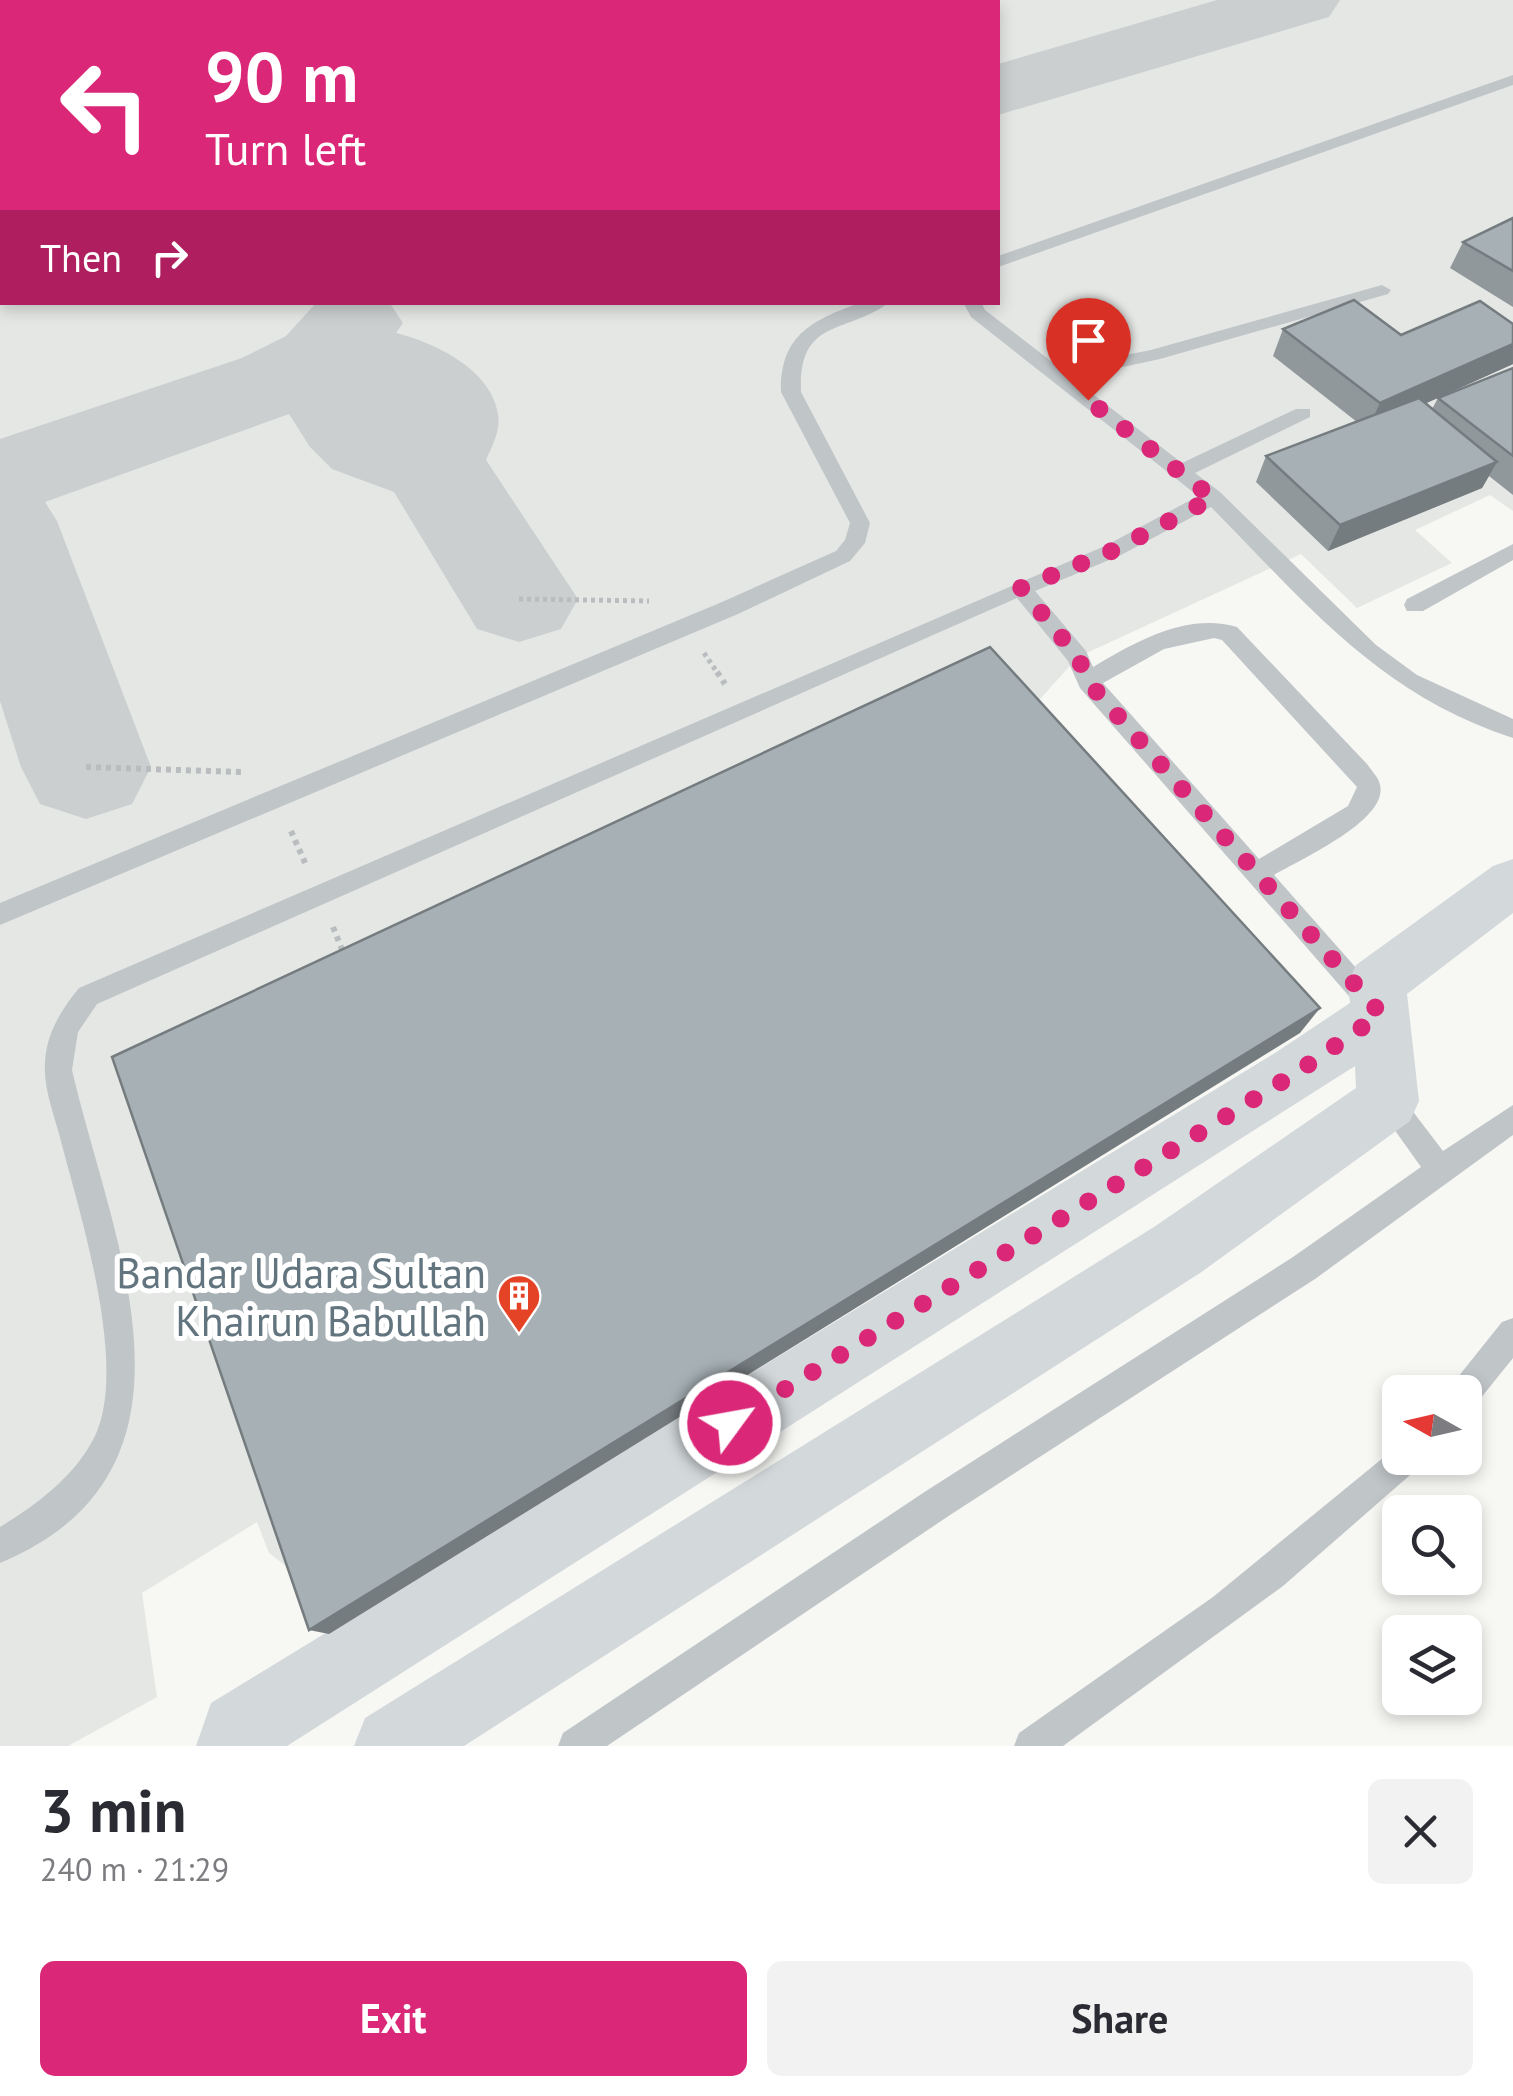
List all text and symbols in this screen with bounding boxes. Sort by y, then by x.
text: 90 m [205,31,358,121]
icon: left [40,40,170,170]
text: Turn left [205,119,366,177]
icon: right [142,230,197,285]
text: Then [40,233,122,282]
pin [1046,298,1131,401]
icon: arrive [1061,313,1116,368]
place label: Bandar Udara Sultan Khairun Babullah [116,1245,486,1348]
building icon: Bandar Udara Sultan Khairun Babullah [496,1273,542,1334]
position arrow [678,1371,782,1475]
north arrow [1382,1375,1482,1475]
map controls [1382,1375,1482,1715]
button: search [1382,1495,1482,1595]
button: layers [1382,1615,1482,1715]
text: 3 min [40,1771,186,1849]
button: close [1368,1779,1473,1884]
text: 240 m · 21:29 [40,1848,229,1890]
button: Exit [40,1961,747,2076]
button: Share [767,1961,1473,2076]

